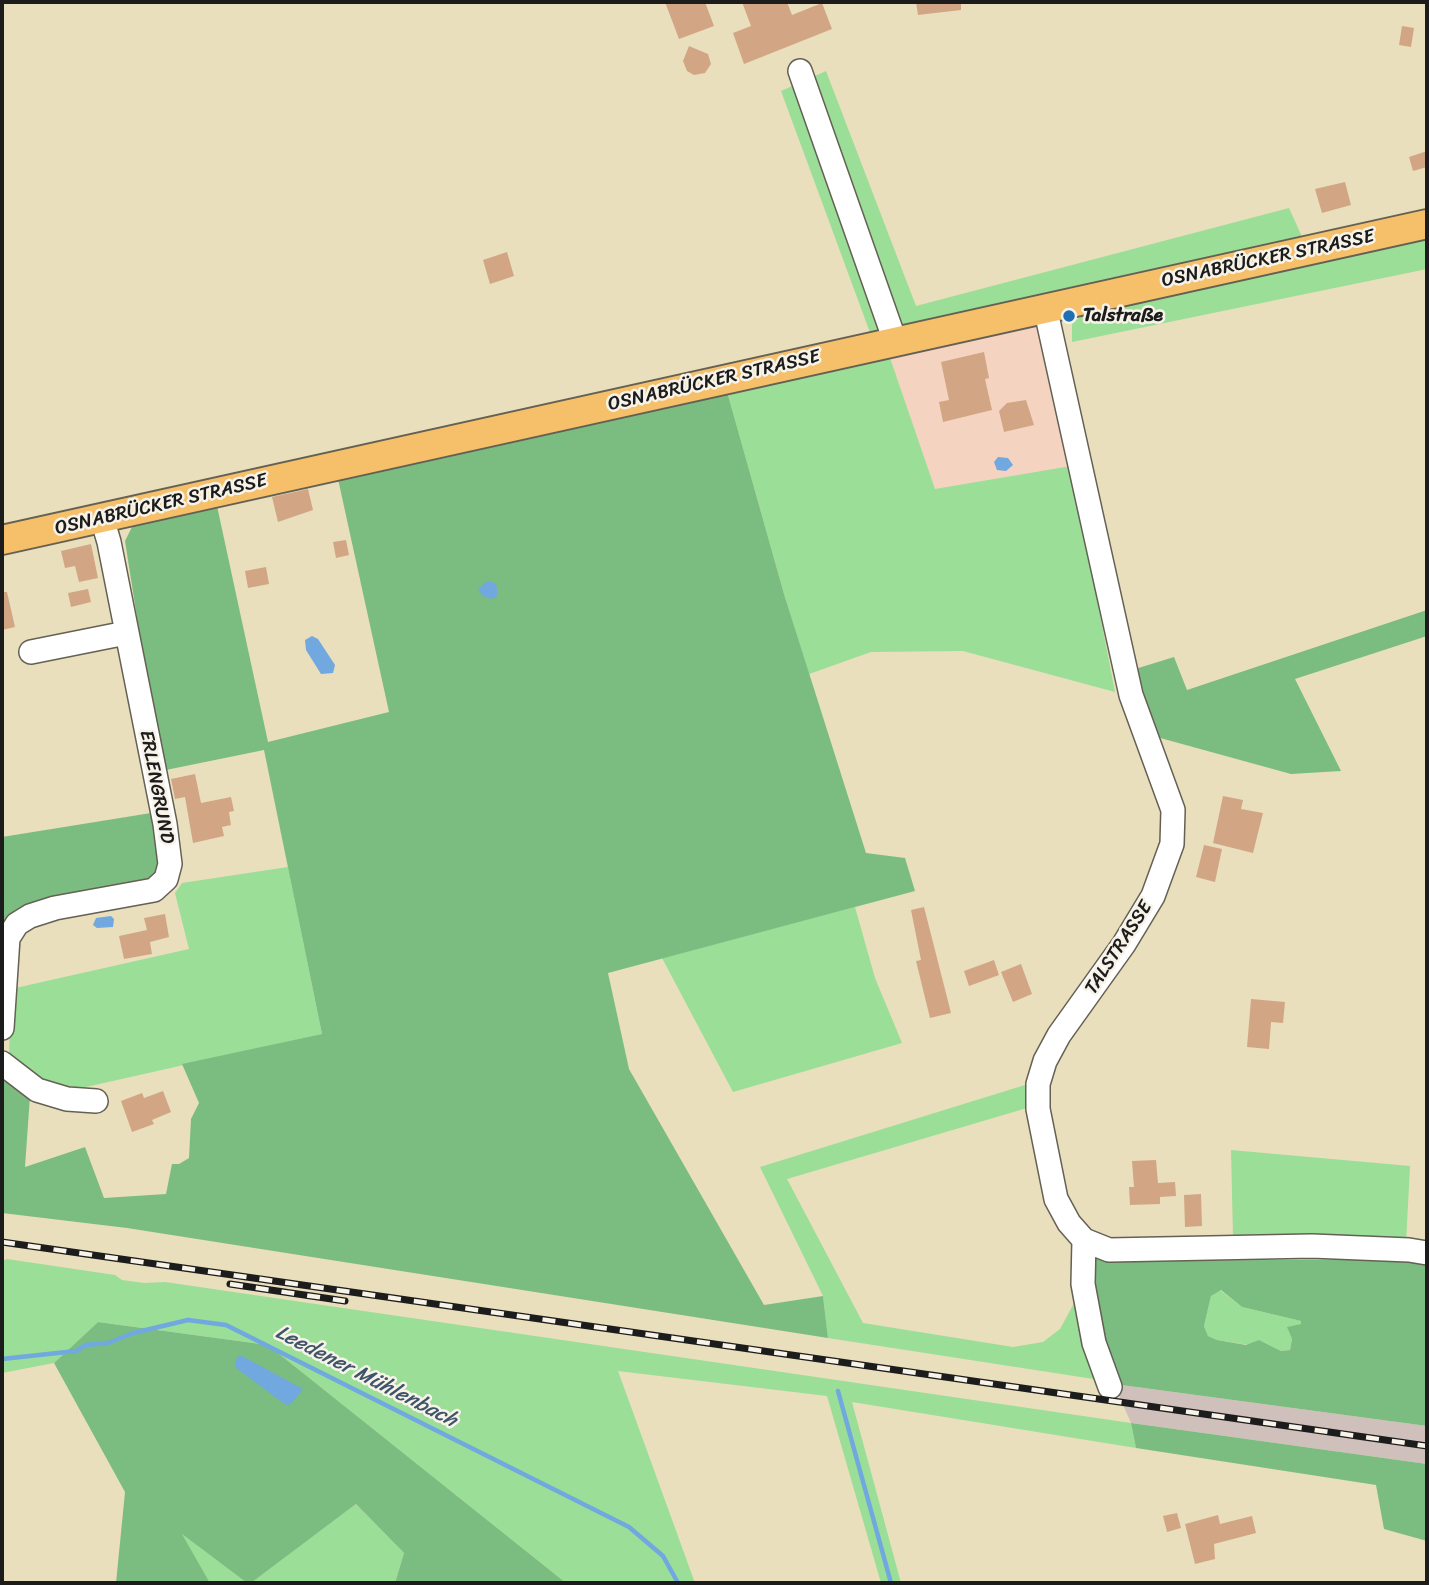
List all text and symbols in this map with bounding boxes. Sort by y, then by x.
street label: OSNABRÜCKER STRASSE [1160,225,1376,293]
place label: Talstraße [1083,305,1163,327]
marker: Talstraße [1061,308,1077,324]
street label: OSNABRÜCKER STRASSE [606,346,822,416]
street label: OSNABRÜCKER STRASSE [53,470,269,540]
street label: ERLENGRUND [134,728,178,846]
street label: TALSTRASSE [1080,897,1158,999]
water label: Leedener Mühlenbach [271,1320,461,1434]

